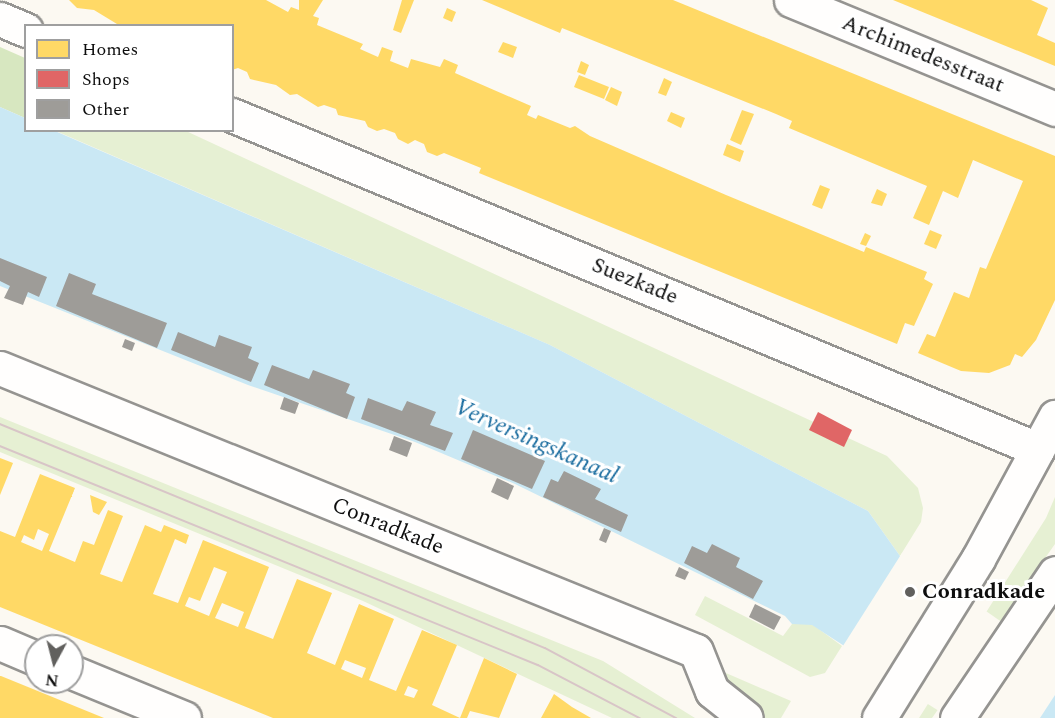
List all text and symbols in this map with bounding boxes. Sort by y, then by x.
street label: Archimedesstraat [838,9,1008,99]
legend [24,24,234,132]
text: Homes [82,36,138,63]
text: Shops [82,66,130,93]
text: Other [82,96,129,123]
street label: Suezkade [588,252,682,310]
water label: Verversingskanaal [450,393,622,491]
street label: Conradkade [328,492,448,560]
place label: Conradkade [922,579,1045,605]
marker: Conradkade [903,585,917,599]
north arrow [24,634,84,694]
text: N [44,667,60,693]

